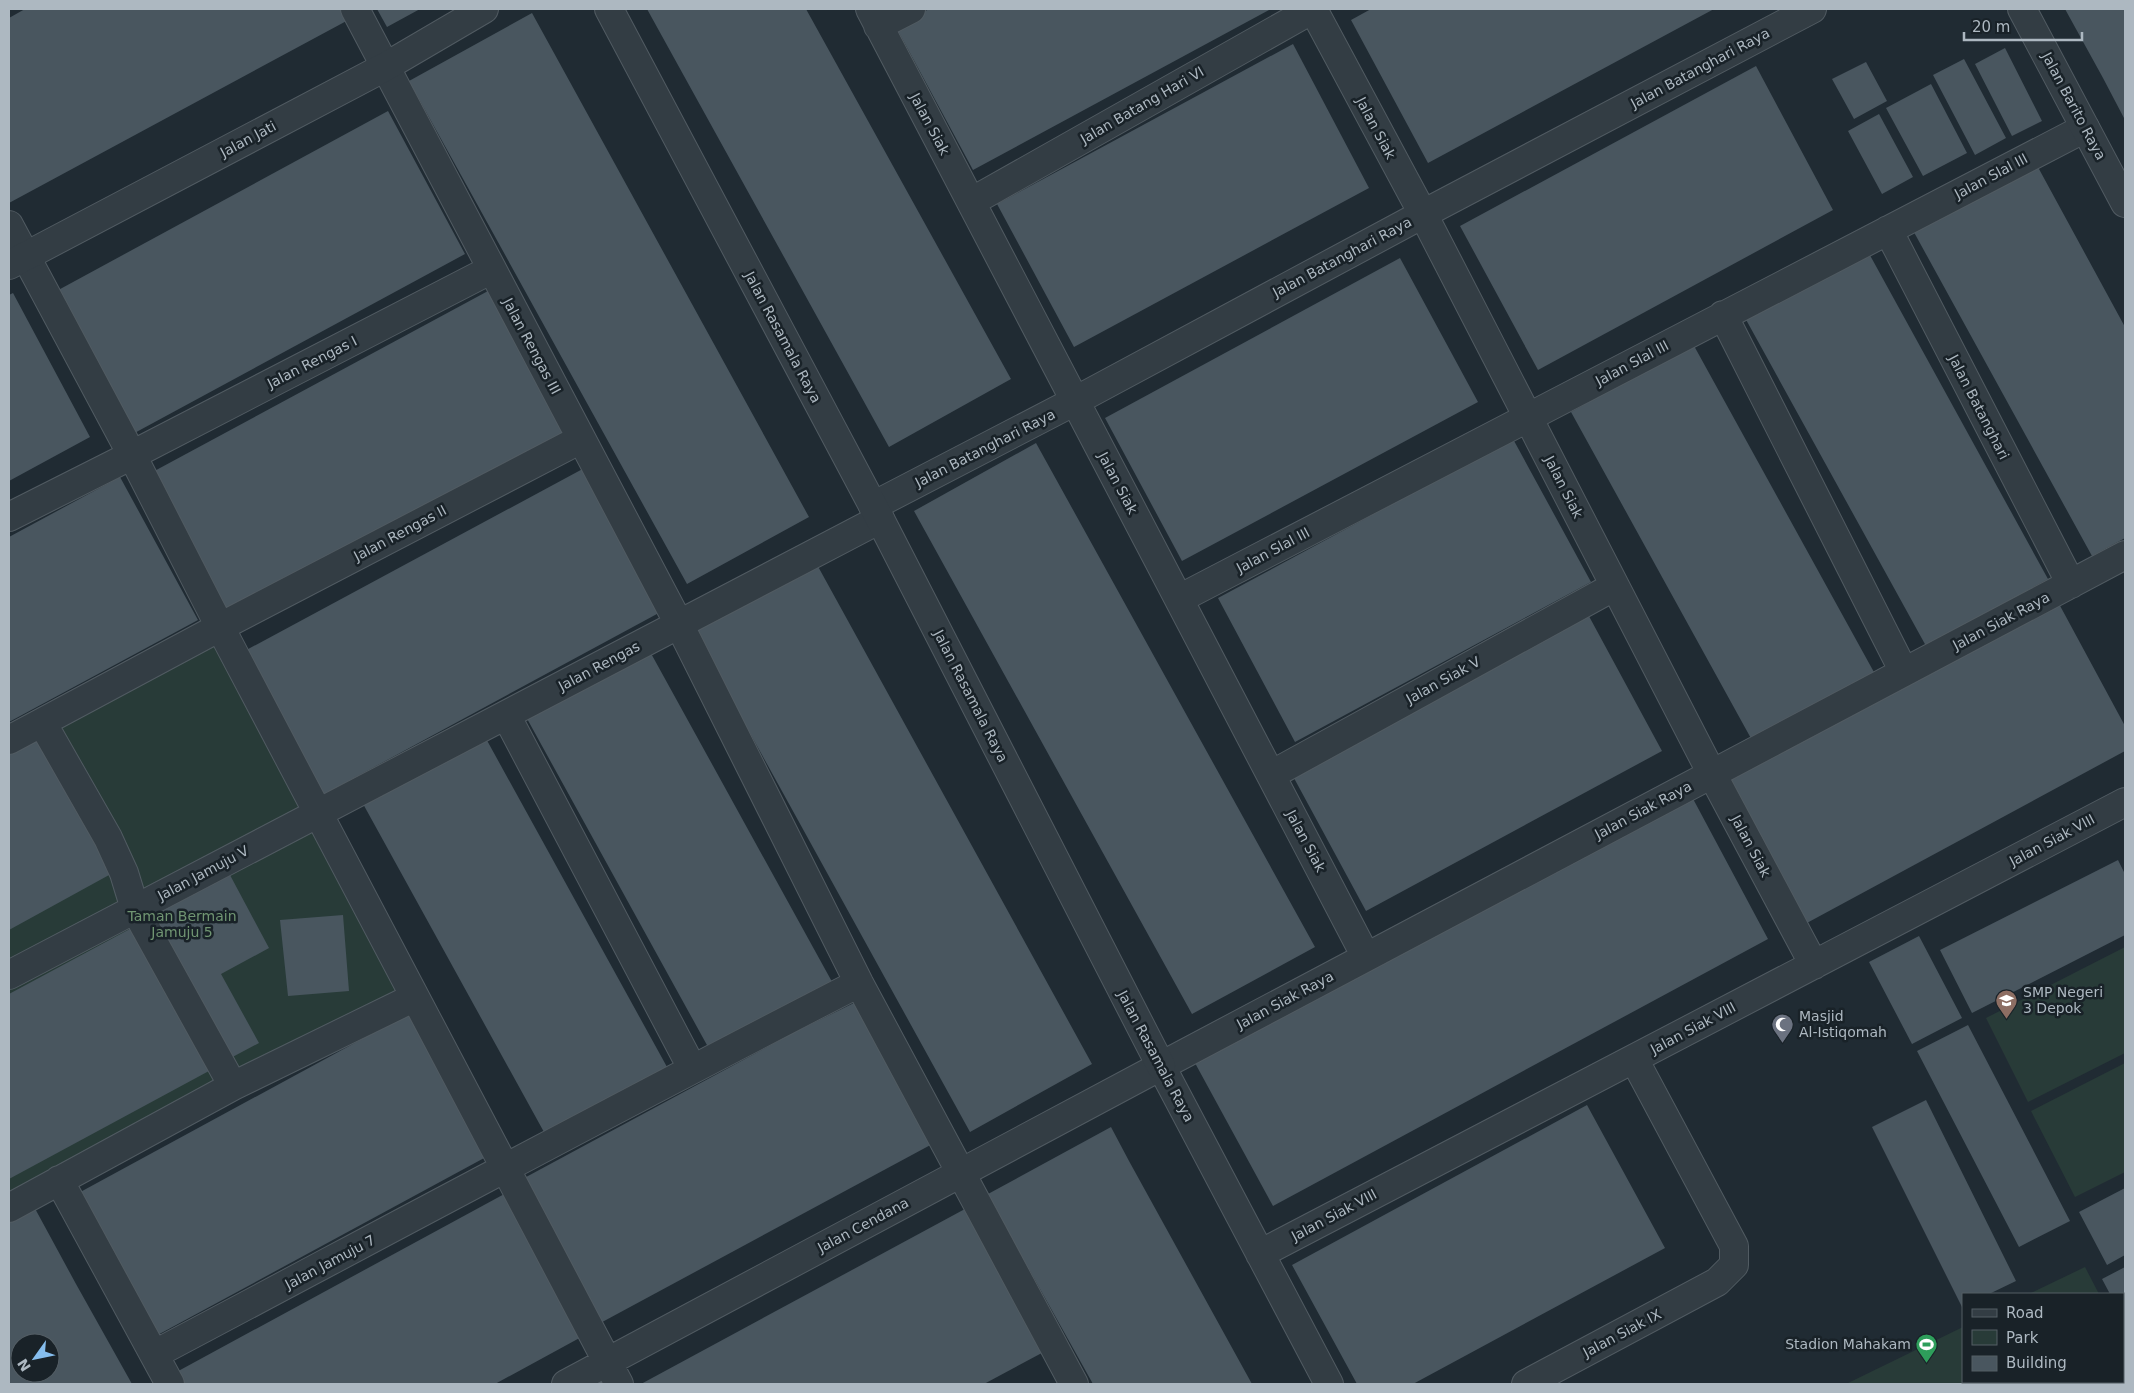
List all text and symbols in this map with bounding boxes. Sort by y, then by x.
scale bar [1964,10,2082,42]
text: 20 m [1972,18,2010,36]
street label: Jalan Batanghari Raya [1627,25,1772,112]
street label: Jalan Barito Raya [2038,49,2109,163]
street label: Jalan Batang Hari VI [1077,63,1207,147]
street label: Jalan Siak [907,89,953,159]
street label: Jalan Siak [1353,93,1399,163]
street label: Jalan Jati [217,118,279,161]
street label: Jalan Slal III [1951,150,2030,202]
street label: Jalan Batanghari Raya [1269,214,1414,301]
street label: Jalan Rasamala Raya [741,268,824,405]
street label: Jalan Rengas III [499,294,564,397]
street label: Jalan Rengas I [264,333,359,392]
street label: Jalan Slal III [1592,337,1671,389]
street label: Jalan Batanghari [1945,351,2012,462]
street label: Jalan Batanghari Raya [911,406,1058,491]
street label: Jalan Siak [1095,448,1141,518]
street label: Jalan Siak [1541,452,1587,522]
street label: Jalan Rengas II [350,502,449,565]
street label: Jalan Slal III [1233,524,1312,576]
street label: Jalan Siak Raya [1949,589,2052,654]
street label: Jalan Rasamala Raya [930,626,1011,765]
street label: Jalan Rengas [555,638,642,695]
street label: Jalan Siak V [1402,653,1483,707]
street label: Jalan Siak Raya [1591,778,1694,843]
street label: Jalan Siak [1283,806,1329,876]
street label: Jalan Siak [1728,811,1774,881]
street label: Jalan Siak VIII [2006,811,2097,870]
street label: Jalan Jamuju V [154,842,251,904]
park label: Taman Bermain Jamuju 5 [126,908,237,940]
street label: Jalan Siak Raya [1233,968,1336,1033]
place label: SMP Negeri 3 Depok [2023,984,2103,1016]
street label: Jalan Rasamala Raya [1114,987,1197,1124]
school or university icon: SMP Negeri 3 Depok [1995,988,2019,1019]
street label: Jalan Siak VIII [1647,999,1738,1058]
place label: Masjid Al-Istiqomah [1799,1008,1887,1040]
mosque icon: Masjid Al-Istiqomah [1771,1012,1795,1043]
street label: Jalan Siak VIII [1288,1186,1379,1245]
street label: Jalan Cendana [814,1194,911,1256]
street label: Jalan Jamuju 7 [281,1231,378,1293]
legend [1962,1293,2124,1383]
text: Road [2006,1304,2044,1322]
street label: Jalan Siak IX [1579,1306,1664,1361]
text: Park [2006,1329,2039,1347]
sports icon: Stadion Mahakam [1915,1332,1939,1363]
north arrow [10,1333,60,1383]
place label: Stadion Mahakam [1785,1336,1911,1352]
text: Building [2006,1354,2067,1372]
text: N [14,1356,34,1374]

